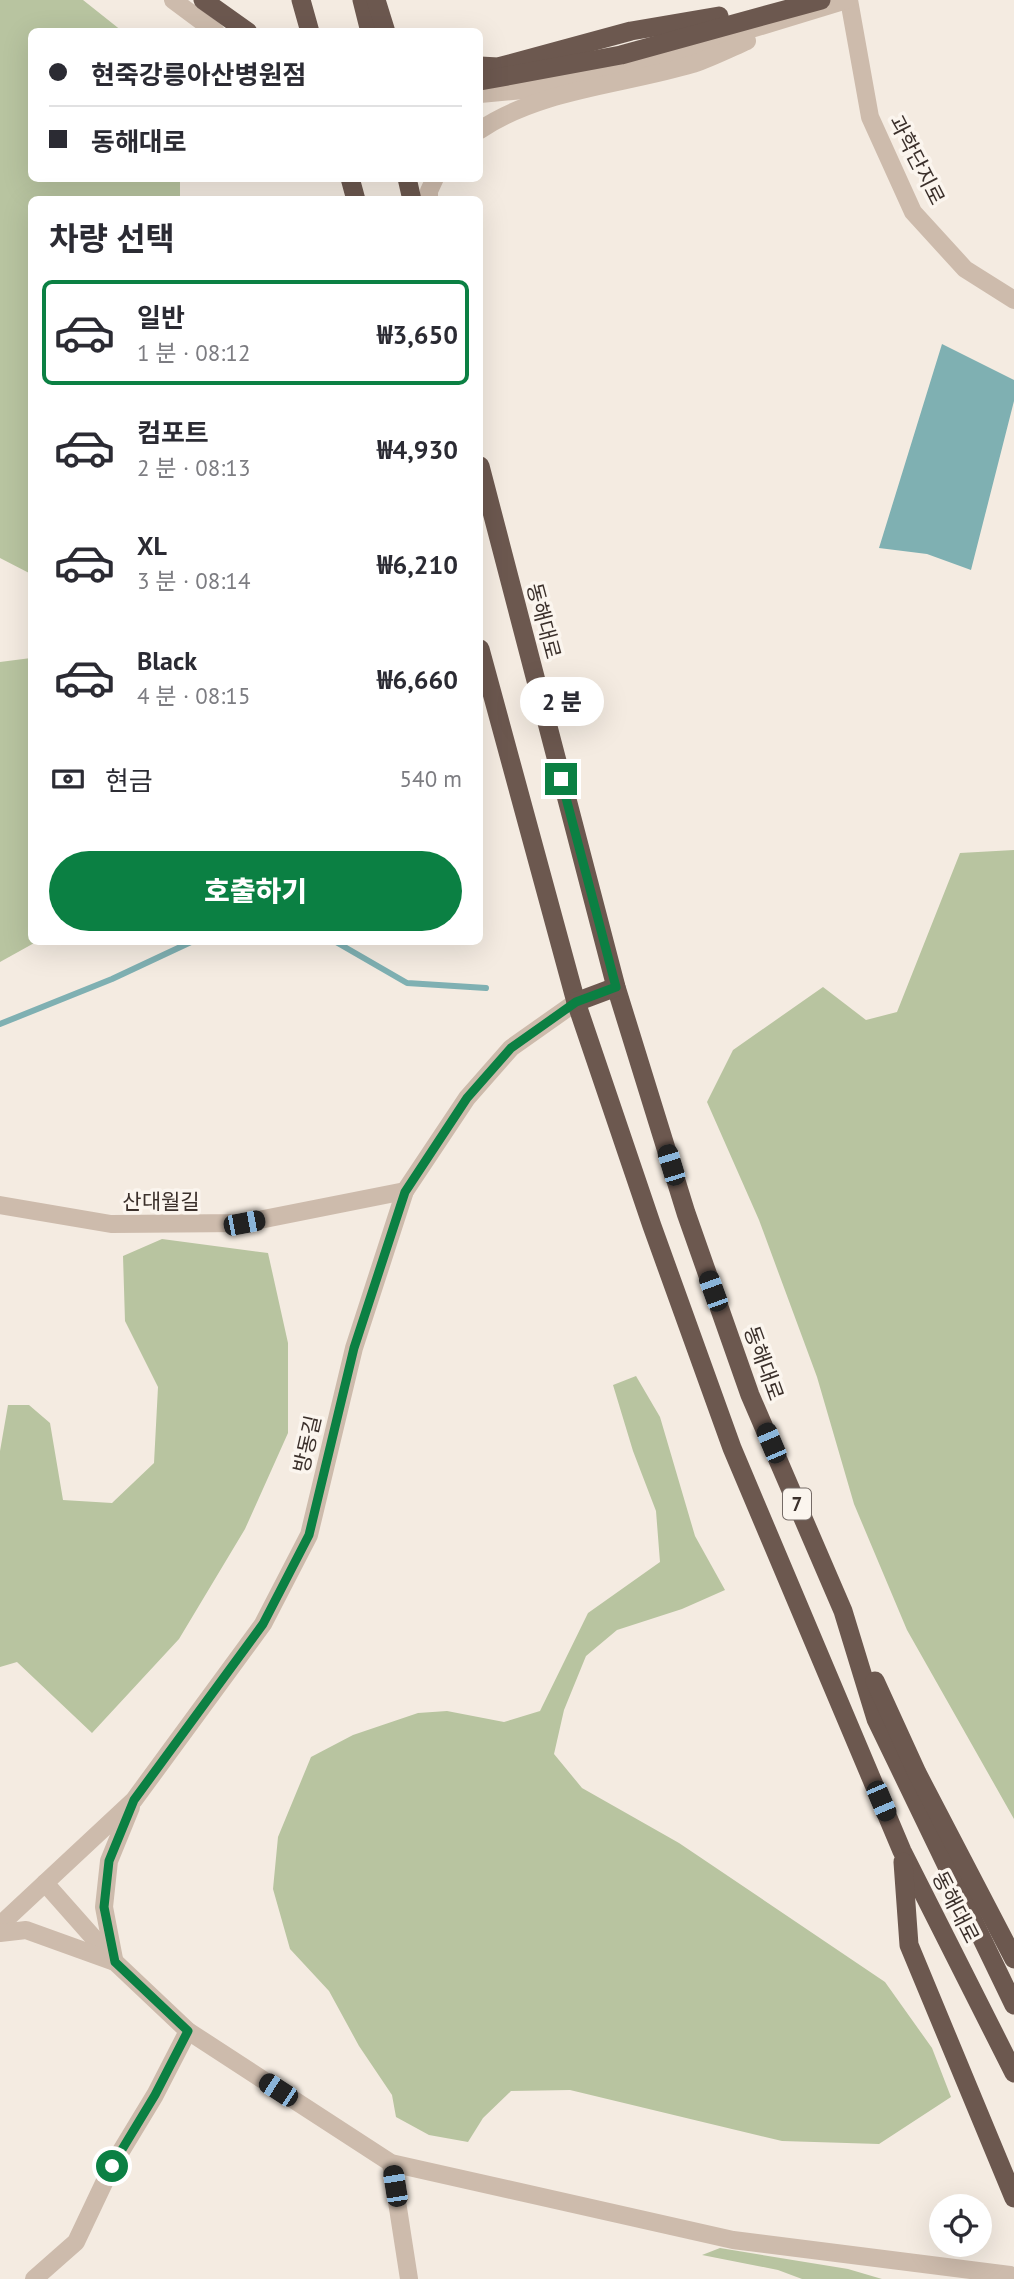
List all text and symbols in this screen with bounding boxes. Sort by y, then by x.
text: 현죽강릉아산병원점 [91,58,306,91]
street label: 과학단지로 [883,111,951,209]
text: 동해대로 [91,125,187,158]
text: 차량 선택 [49,217,175,259]
icon: car [53,301,116,364]
text: 일반 [137,301,185,334]
text: ₩3,650 [377,318,458,351]
text: 1 분 · 08:12 [137,338,250,367]
icon: car [53,416,116,479]
text: 컴포트 [137,416,209,449]
text: ₩4,930 [377,433,458,466]
text: 2 분 · 08:13 [137,453,250,482]
text: XL [137,529,167,562]
icon: car [53,531,116,594]
text: ₩6,210 [377,548,458,581]
text: 3 분 · 08:14 [137,566,250,595]
street label: 동해대로 [521,580,567,662]
text: Black [137,644,197,677]
icon: car [53,646,116,709]
text: ₩6,660 [377,663,458,696]
callout: 2 분 [519,678,603,726]
text: 4 분 · 08:15 [137,681,250,710]
text: 2 분 [542,687,582,716]
icon: cash [49,760,87,798]
route end [545,763,577,795]
text: 현금 [105,764,153,797]
text: 540 m [400,764,462,793]
button: 호출하기 [49,851,462,931]
car [655,1142,688,1188]
street label: 산대월길 [122,1188,200,1215]
car [222,1209,267,1237]
car [696,1268,731,1314]
street label: 동해대로 [738,1322,790,1404]
street label: 방동길 [287,1413,327,1475]
car [754,1420,789,1466]
road number: 7 [783,1488,811,1520]
car [864,1778,899,1824]
street label: 동해대로 [926,1866,986,1948]
car [255,2070,302,2110]
route start [96,2150,128,2182]
car [382,2164,409,2208]
map controls [929,2194,992,2257]
button: locate [929,2194,992,2257]

